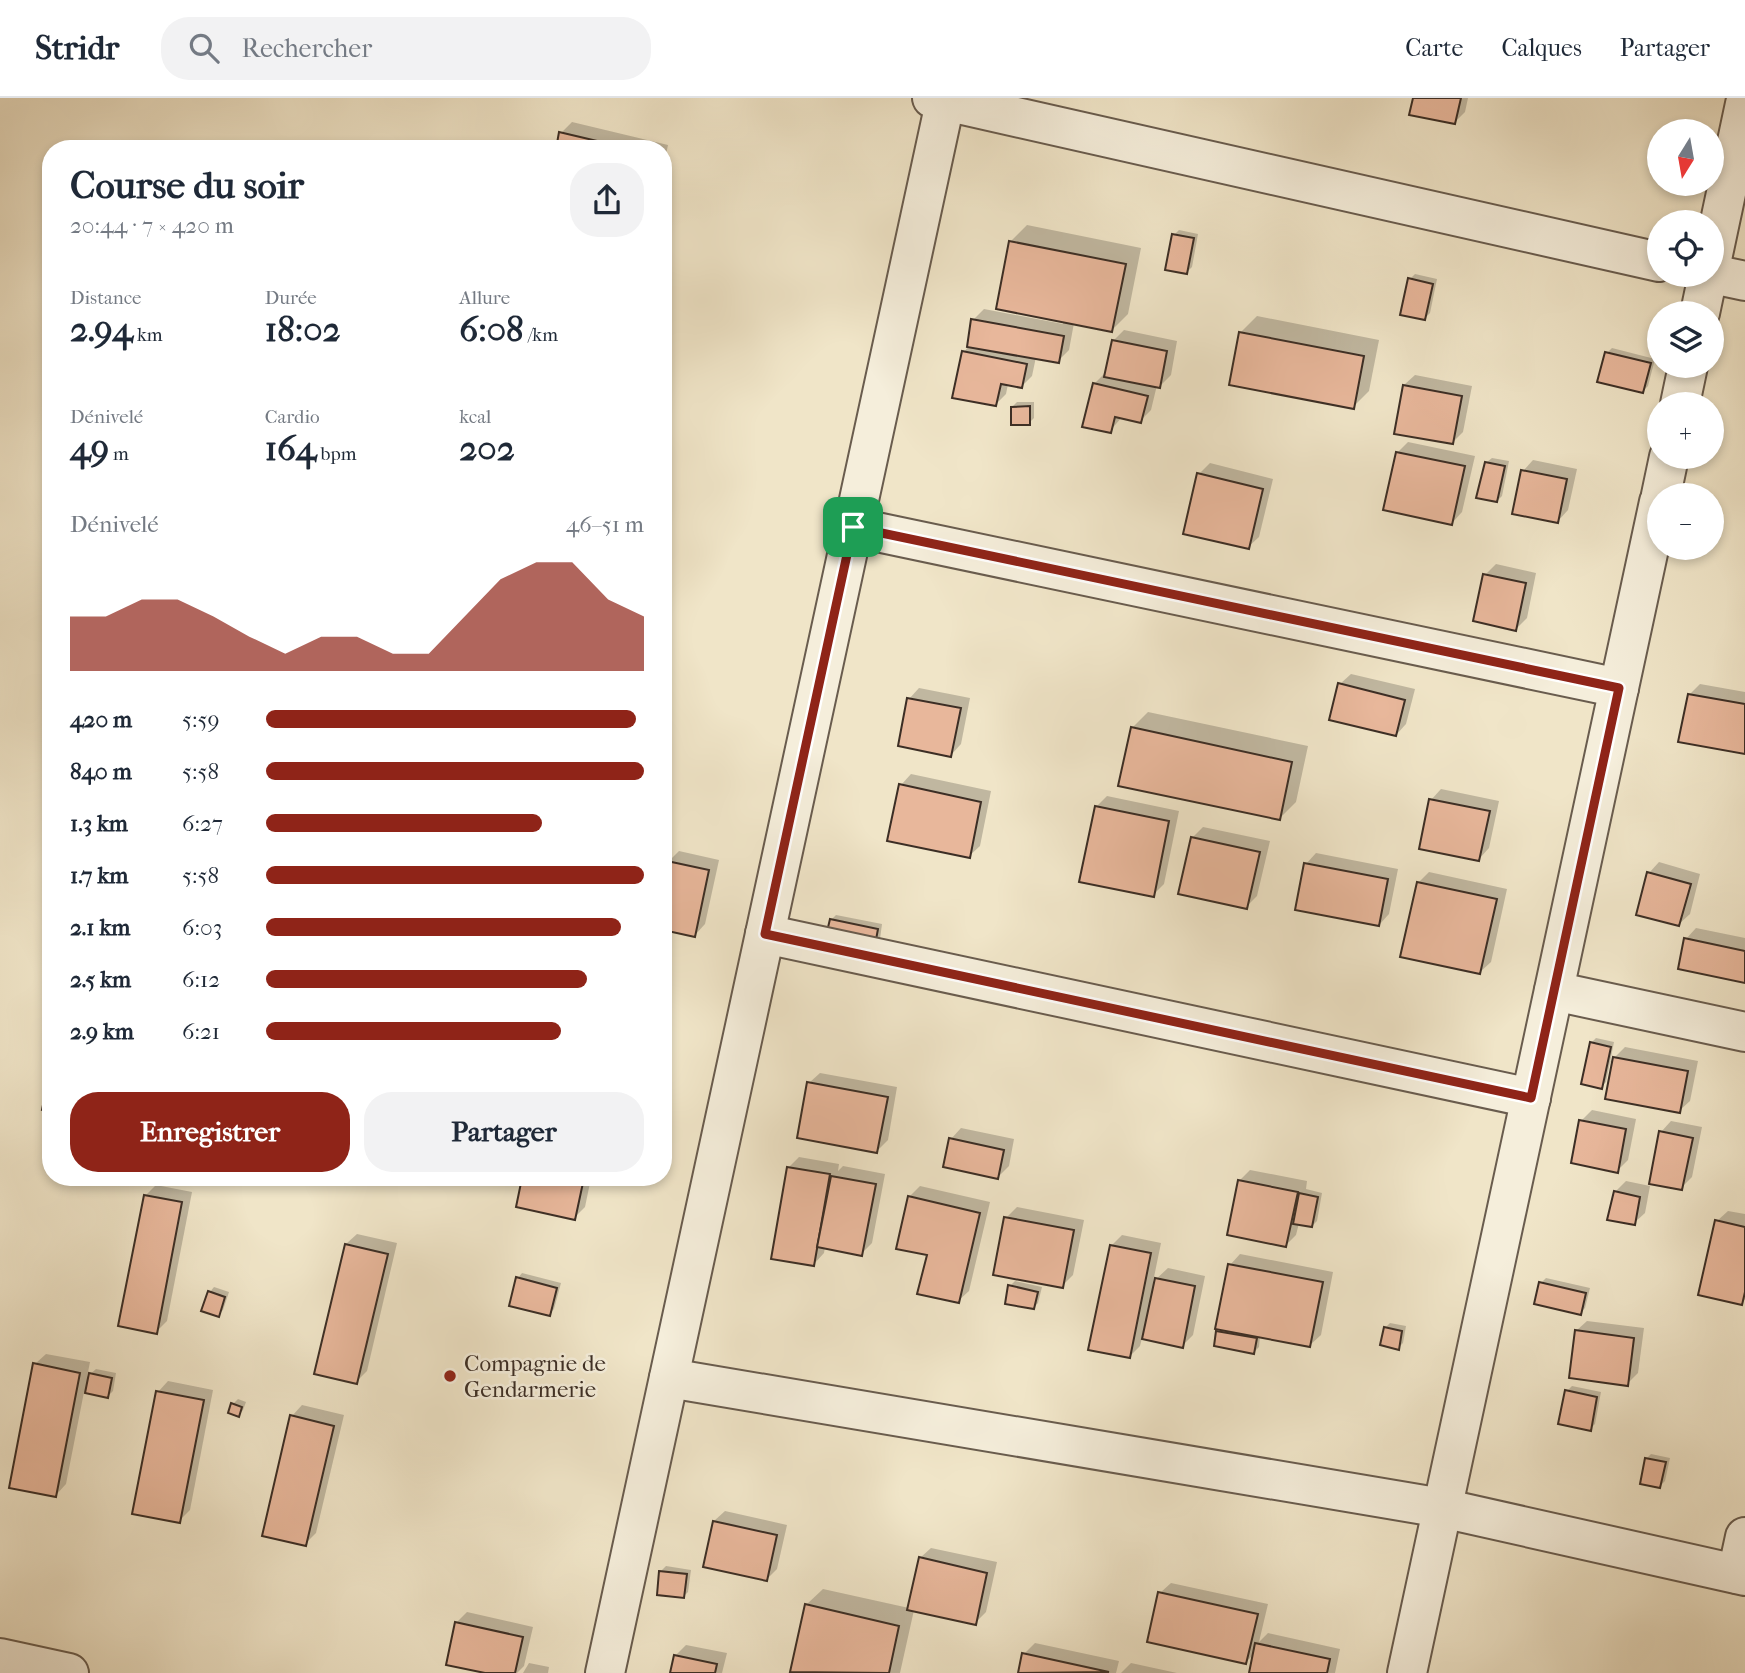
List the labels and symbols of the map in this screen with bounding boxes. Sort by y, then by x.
north arrow [1647,119,1724,196]
pin [823,497,883,557]
place label: Compagnie de Gendarmerie [464,1350,606,1403]
marker: Compagnie de Gendarmerie [442,1368,458,1384]

